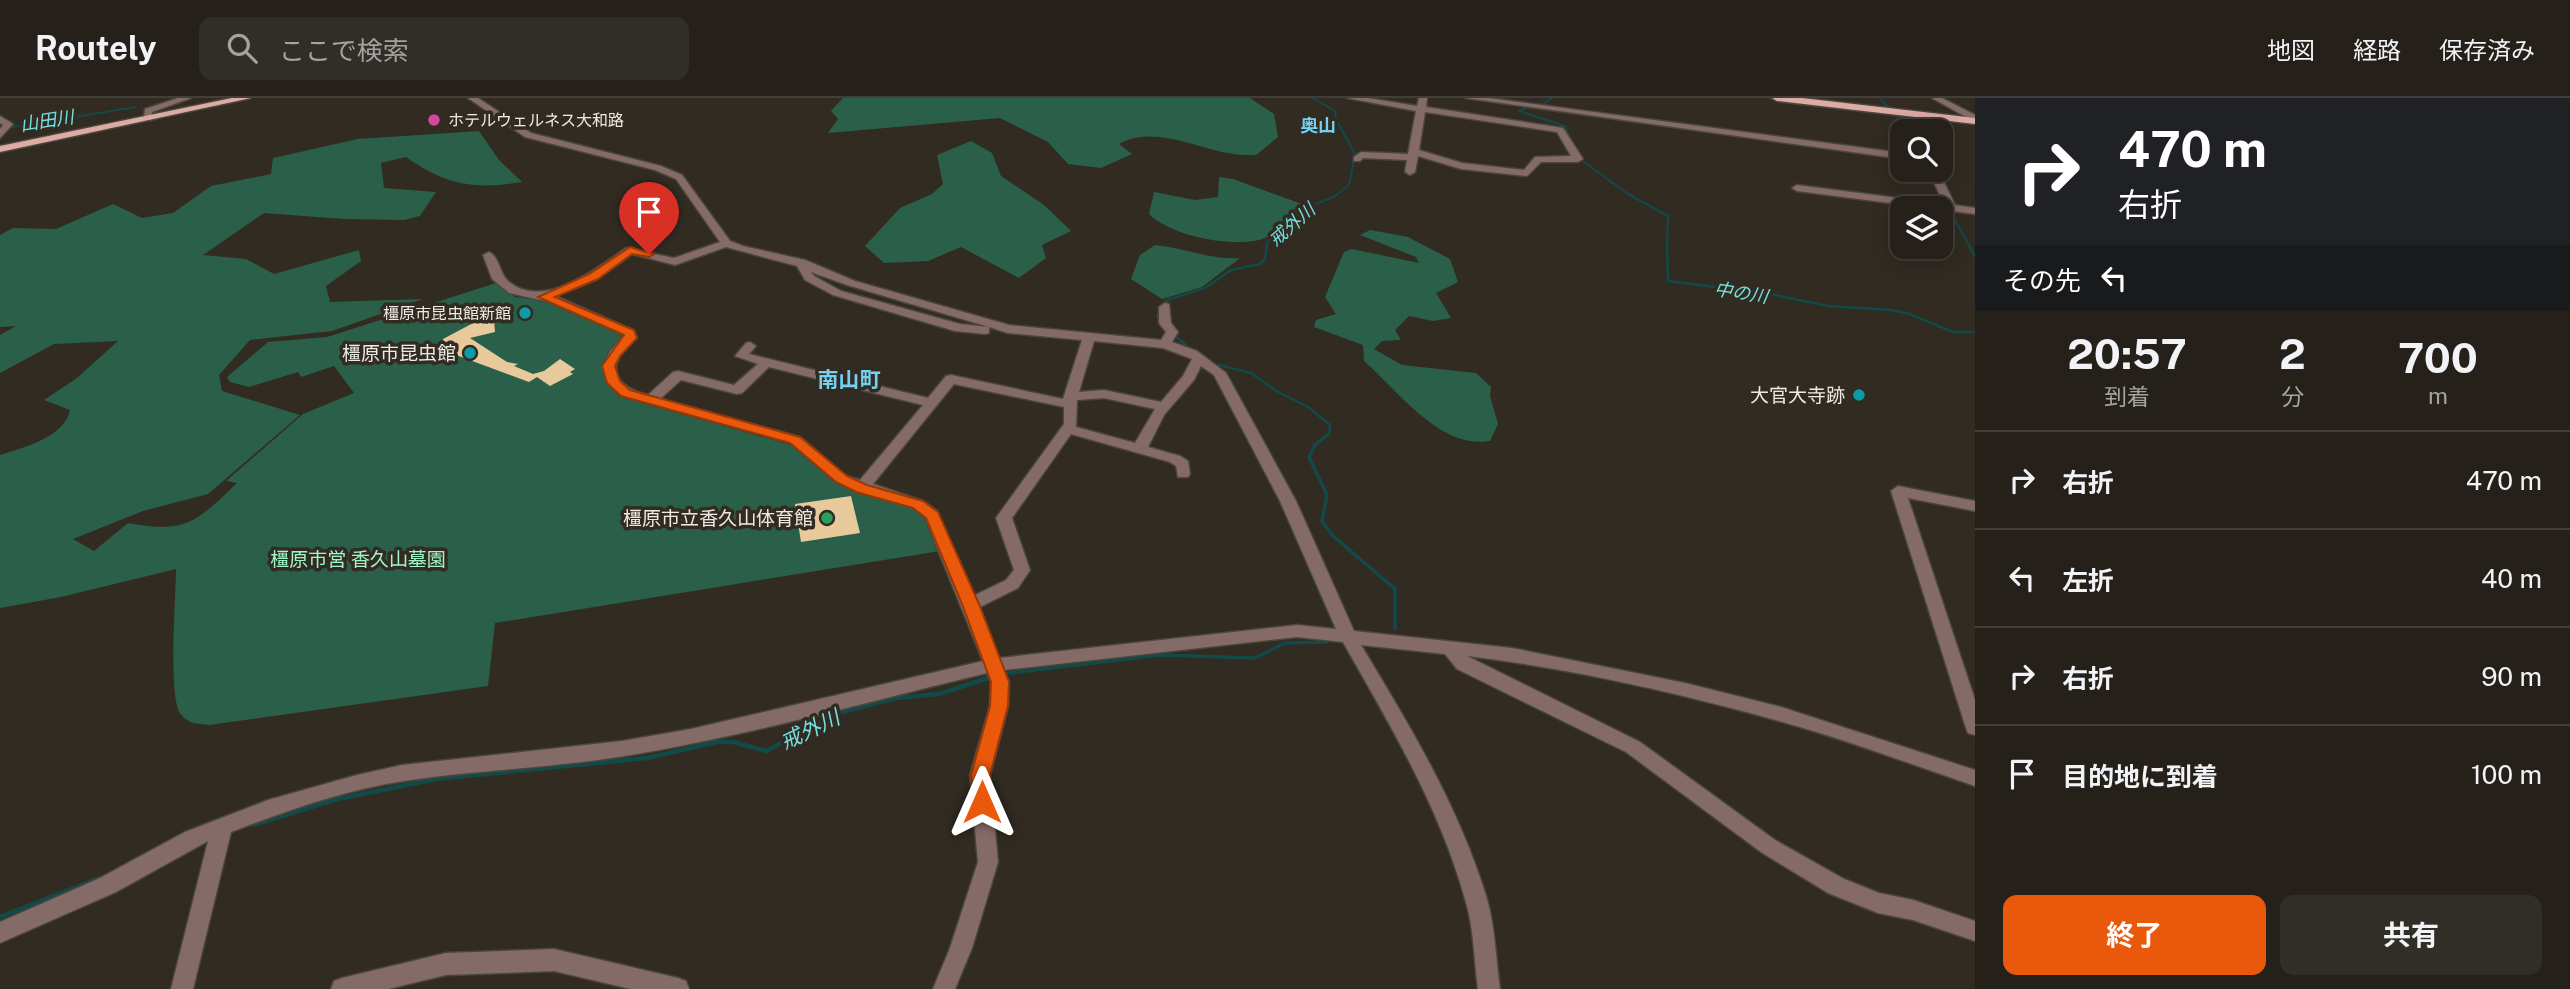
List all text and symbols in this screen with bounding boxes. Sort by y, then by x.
search box [199,17,689,80]
text: Routely [35,29,157,67]
icon: search [223,29,261,67]
text: ここで検索 [279,35,409,66]
text: 地図 [2267,36,2315,64]
text: 経路 [2353,36,2401,64]
text: 保存済み [2439,36,2535,64]
water label: 山田川 [19,106,77,135]
place label: ホテルウェルネス大和路 [448,111,624,130]
marker: ホテルウェルネス大和路 [426,112,442,128]
district label: 奥山 [1300,115,1336,136]
map controls [1890,119,1953,259]
button: search [1890,119,1953,182]
text: 470 m [2118,120,2267,178]
icon: right [2003,126,2094,217]
pin [619,182,679,254]
text: 右折 [2118,186,2182,223]
icon: arrive [630,193,668,231]
button: layers [1890,196,1953,259]
water label: 戒外川 [1264,198,1320,250]
icon: left [2095,259,2133,297]
text: その先 [2003,265,2081,296]
water label: 中の川 [1713,278,1771,307]
place label: 橿原市昆虫館新館 [383,304,511,323]
marker: 橿原市昆虫館新館 [517,305,533,321]
text: 20:57 [2067,329,2187,378]
text: 2 [2279,329,2306,378]
text: 700 [2398,333,2478,382]
place label: 橿原市昆虫館 [342,342,456,364]
marker: 橿原市昆虫館 [462,345,478,361]
district label: 南山町 [818,367,881,392]
text: m [2428,382,2448,409]
text: 到着 [2104,383,2150,410]
text: 分 [2281,383,2304,410]
place label: 大官大寺跡 [1750,384,1845,406]
marker: 大官大寺跡 [1851,387,1867,403]
icon: right [2003,461,2041,499]
text: 470 m [2466,465,2542,496]
text: 右折 [2062,467,2114,498]
place label: 橿原市立香久山体育館 [623,507,813,529]
marker: 橿原市立香久山体育館 [819,510,835,526]
park label: 橿原市営 香久山墓園 [270,548,446,570]
icon: left [2003,559,2041,597]
text: 40 m [2481,563,2542,594]
text: 左折 [2062,565,2114,596]
icon: right [2003,657,2041,695]
text: 90 m [2481,661,2542,692]
text: 右折 [2062,663,2114,694]
water label: 戒外川 [776,704,845,755]
icon: arrive [2003,755,2041,793]
text: 100 m [2471,759,2542,790]
text: 目的地に到着 [2062,761,2218,792]
position arrow [945,765,1019,839]
button: 終了 [2003,895,2266,975]
button: 共有 [2280,895,2542,975]

